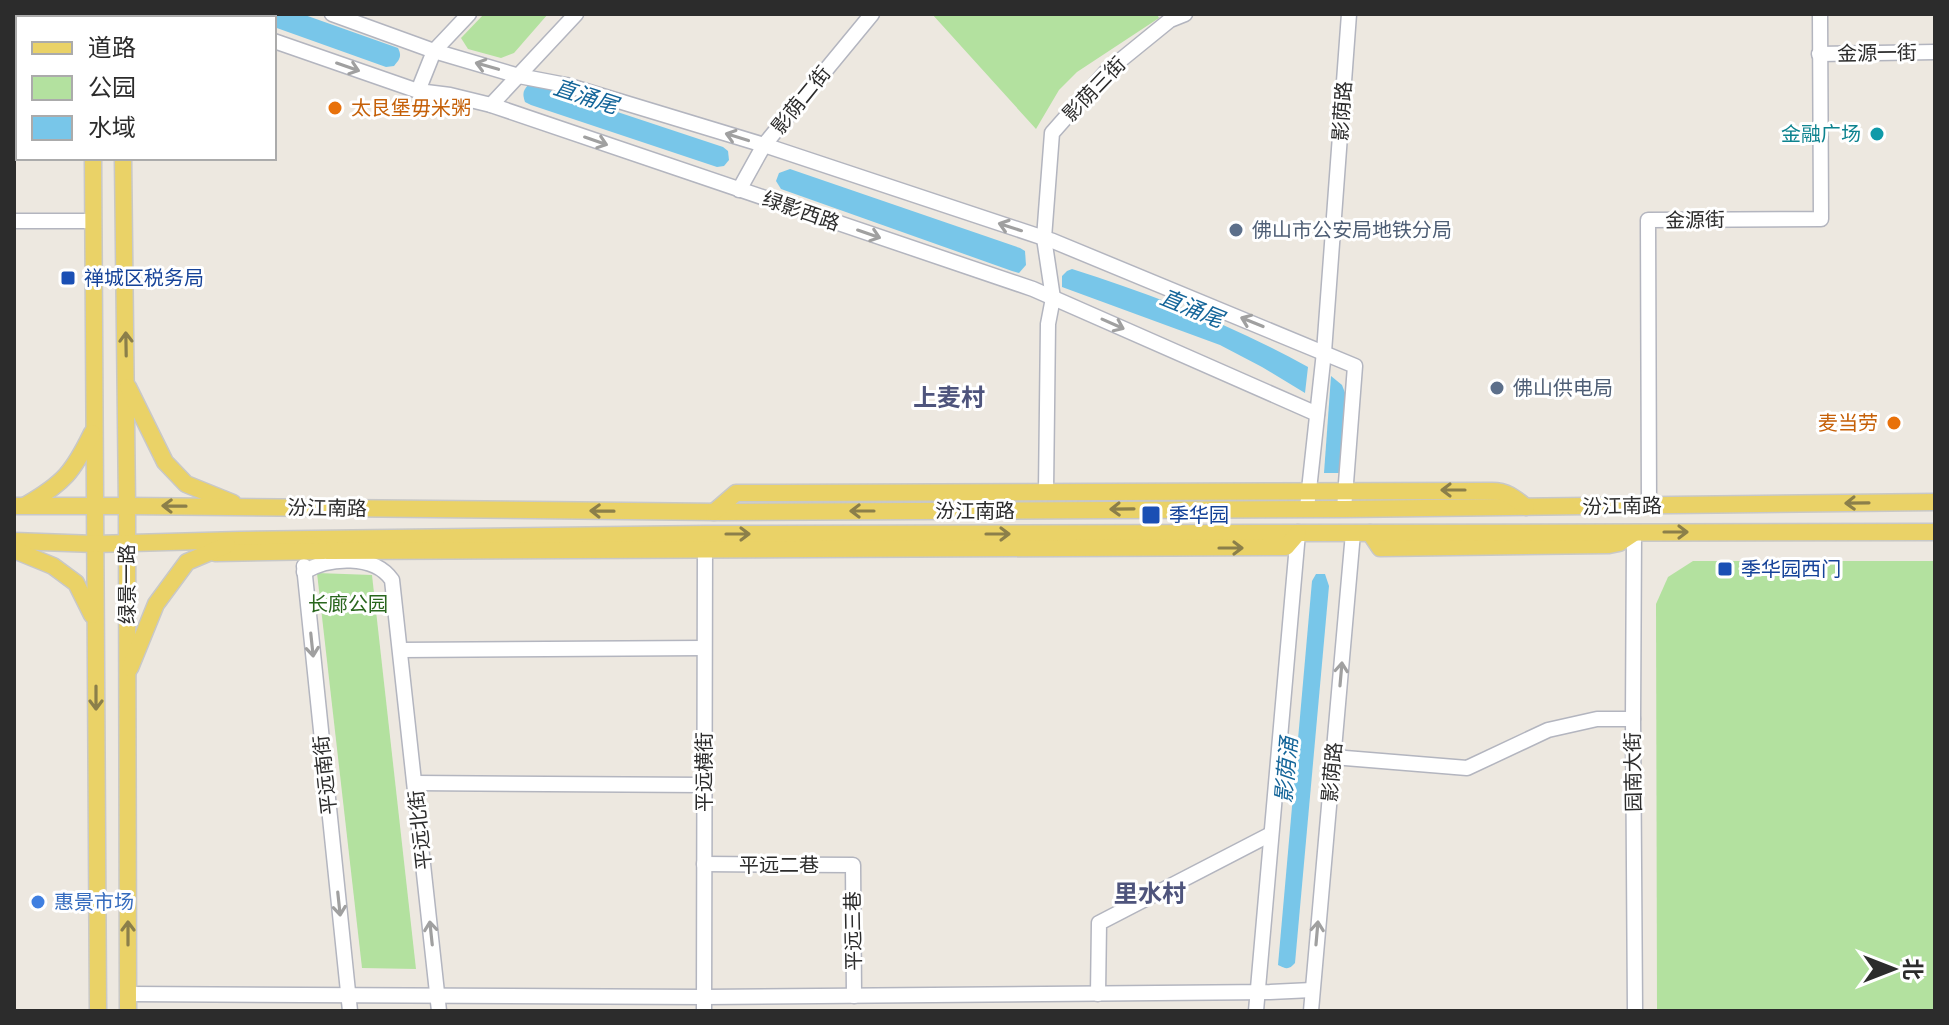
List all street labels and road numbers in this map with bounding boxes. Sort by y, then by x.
street label: 金源一街 [1837,40,1917,67]
street label: 影荫三街 [1058,52,1131,127]
street label: 影荫二街 [767,61,836,139]
street label: 影荫路 [1328,80,1357,142]
street label: 绿影西路 [759,187,843,236]
street label: 金源街 [1665,207,1725,234]
street label: 汾江南路 [1582,493,1662,520]
street label: 汾江南路 [287,495,367,522]
street label: 汾江南路 [935,499,1015,524]
street label: 绿景一路 [115,544,140,624]
street label: 平远横街 [692,732,717,812]
street label: 园南大街 [1620,732,1647,812]
street label: 平远南街 [309,734,342,816]
street label: 影荫路 [1317,741,1348,803]
street label: 平远北街 [404,789,437,871]
street label: 平远二巷 [739,853,819,878]
street label: 平远三巷 [840,891,867,971]

